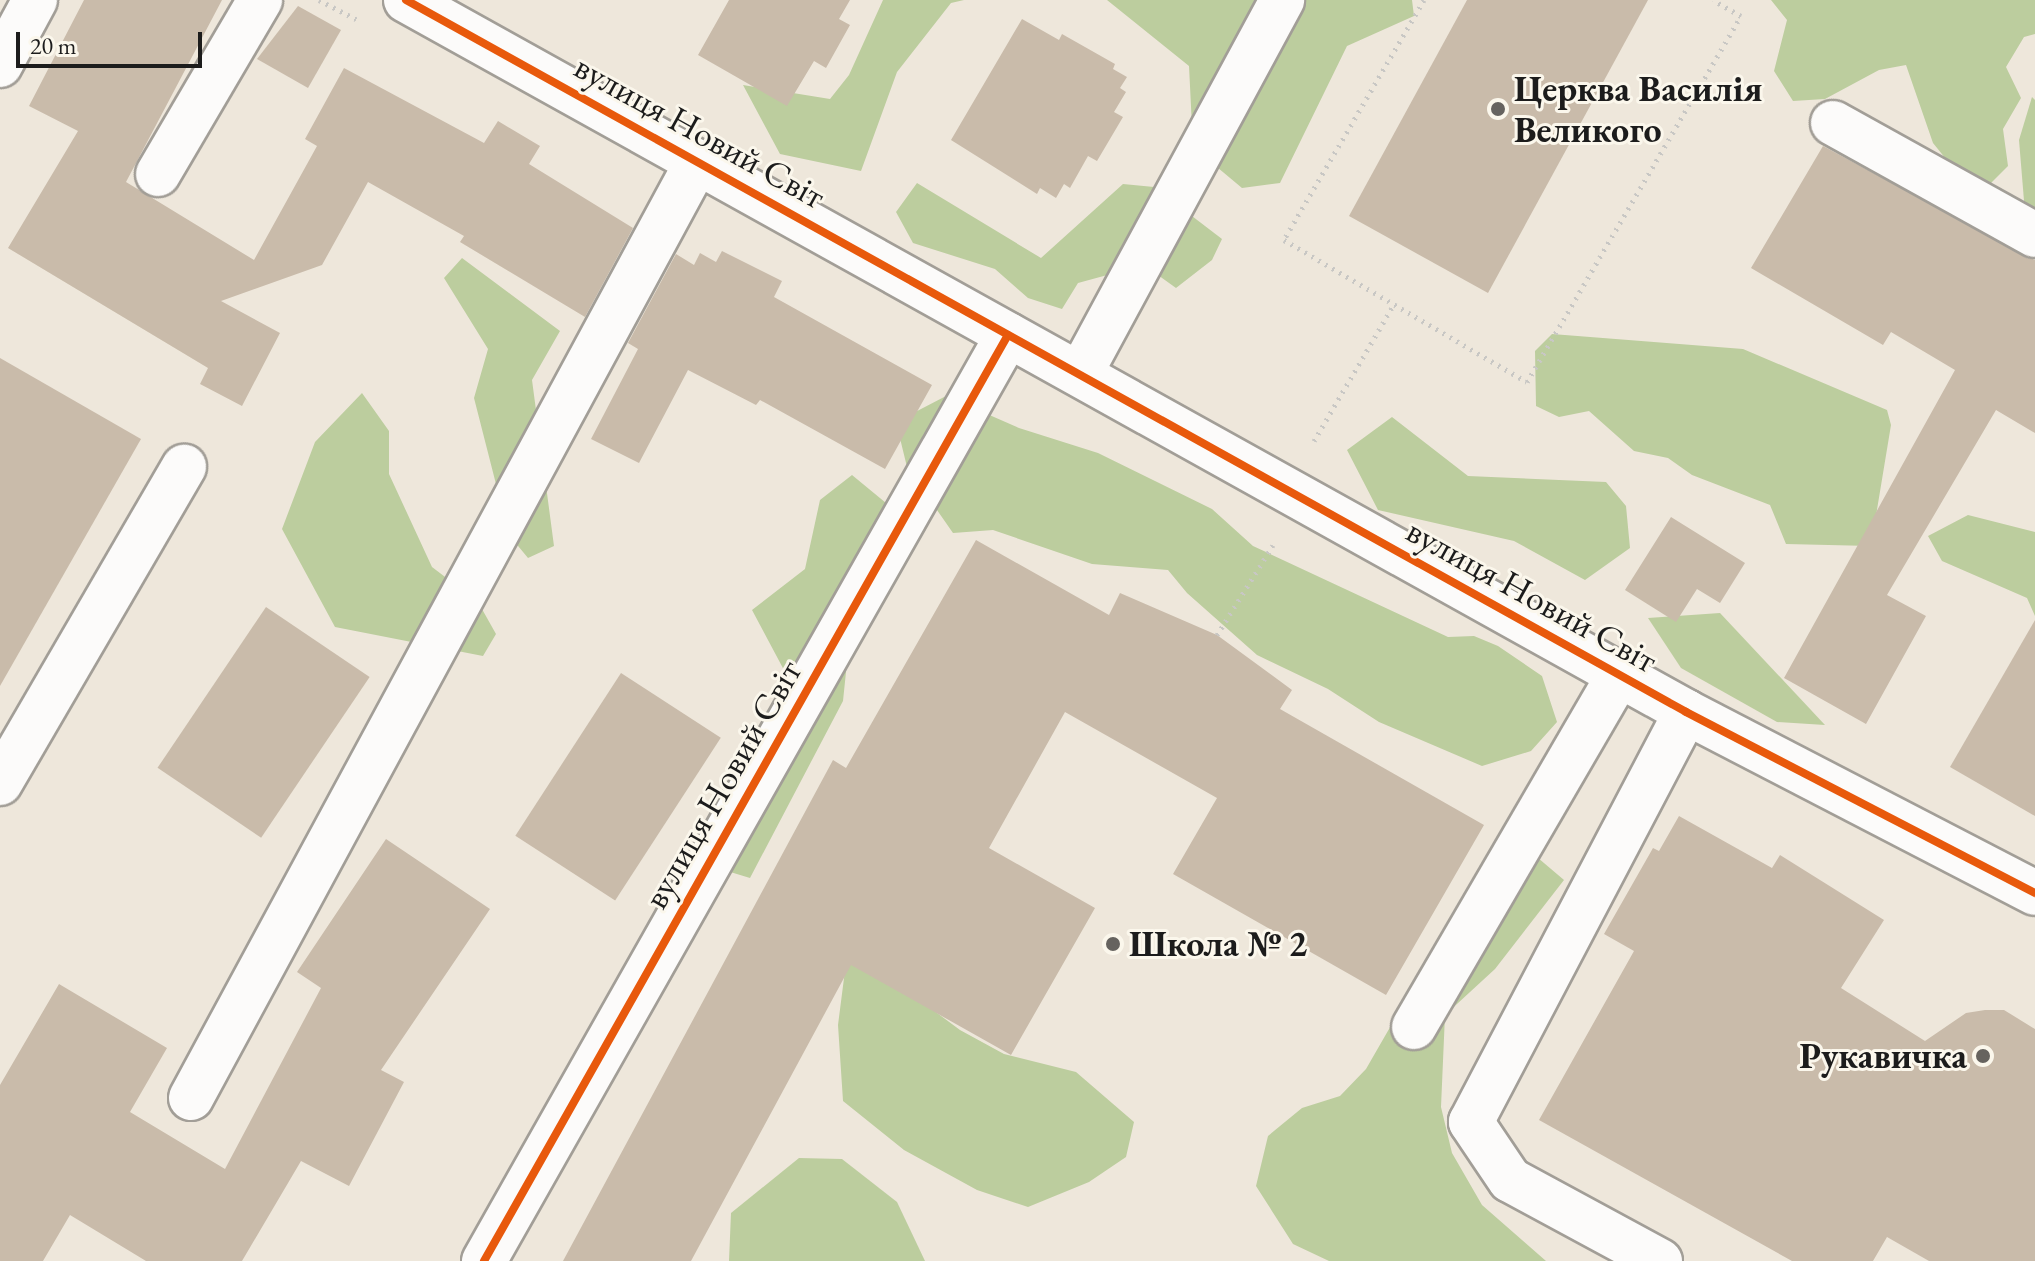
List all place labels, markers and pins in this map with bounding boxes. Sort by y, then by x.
place label: Церква Василія Великого [1514,66,1763,151]
marker: Церква Василія Великого [1489,100,1507,118]
place label: Школа № 2 [1129,922,1307,966]
marker: Школа № 2 [1104,935,1122,953]
place label: Рукавичка [1799,1034,1967,1078]
marker: Рукавичка [1974,1047,1992,1065]

